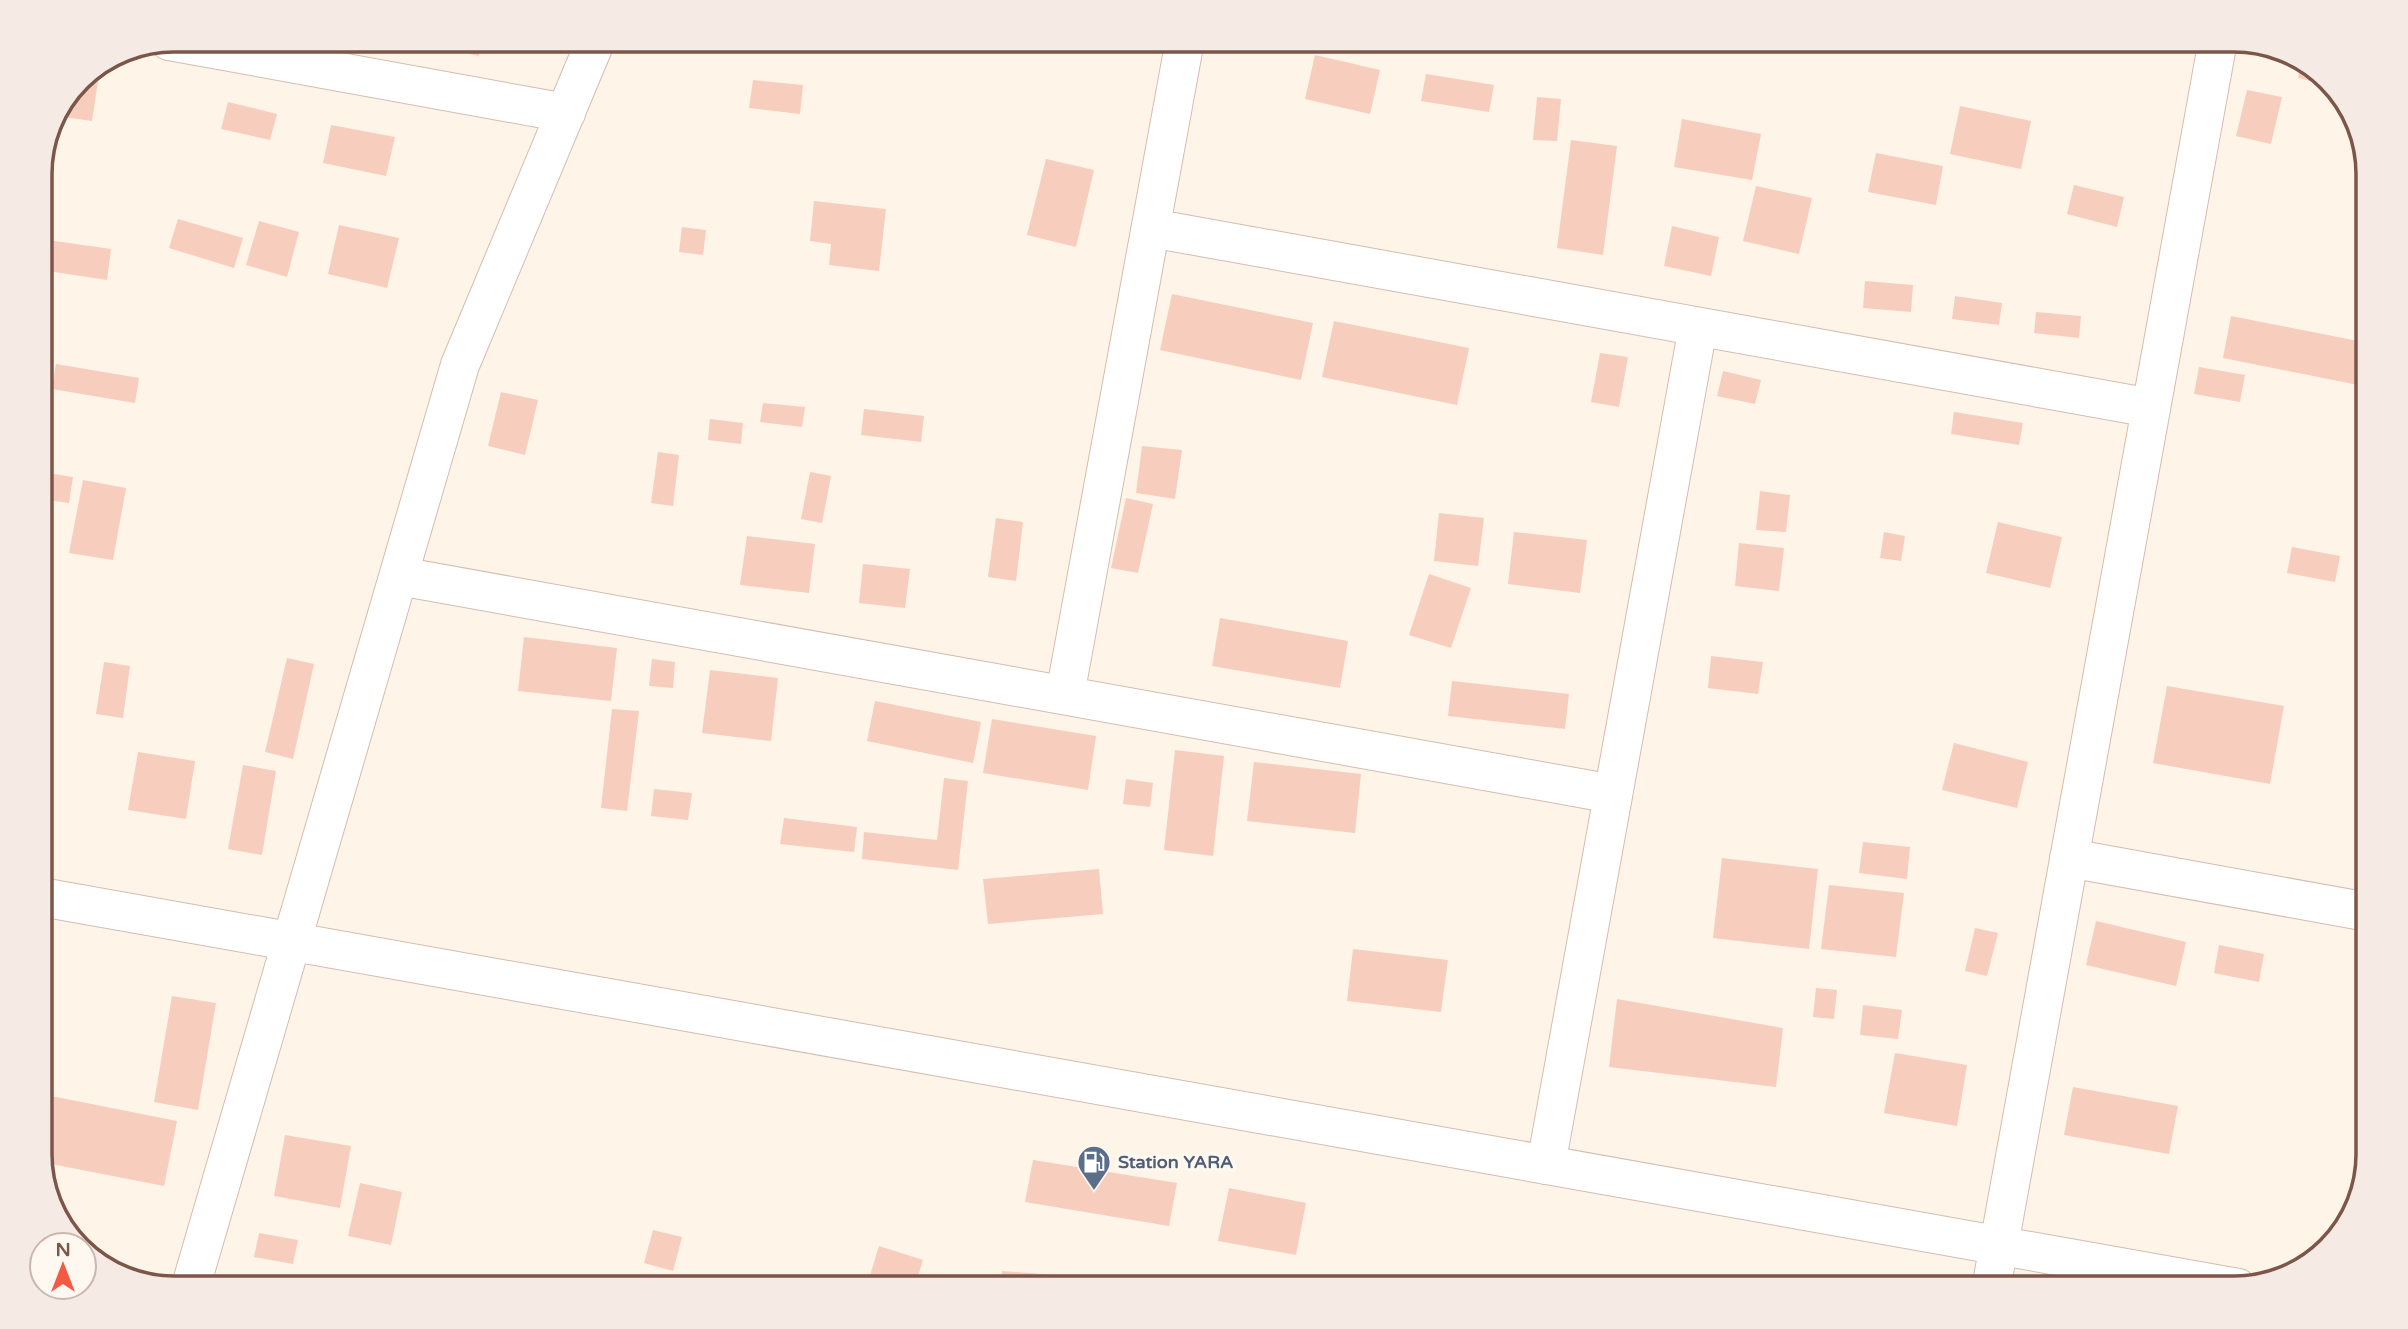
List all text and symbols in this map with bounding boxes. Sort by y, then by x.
fuel station icon: Station YARA [1075,1143,1113,1192]
place label: Station YARA [1118,1151,1234,1173]
north arrow [28,1231,98,1301]
text: N [55,1239,71,1261]

